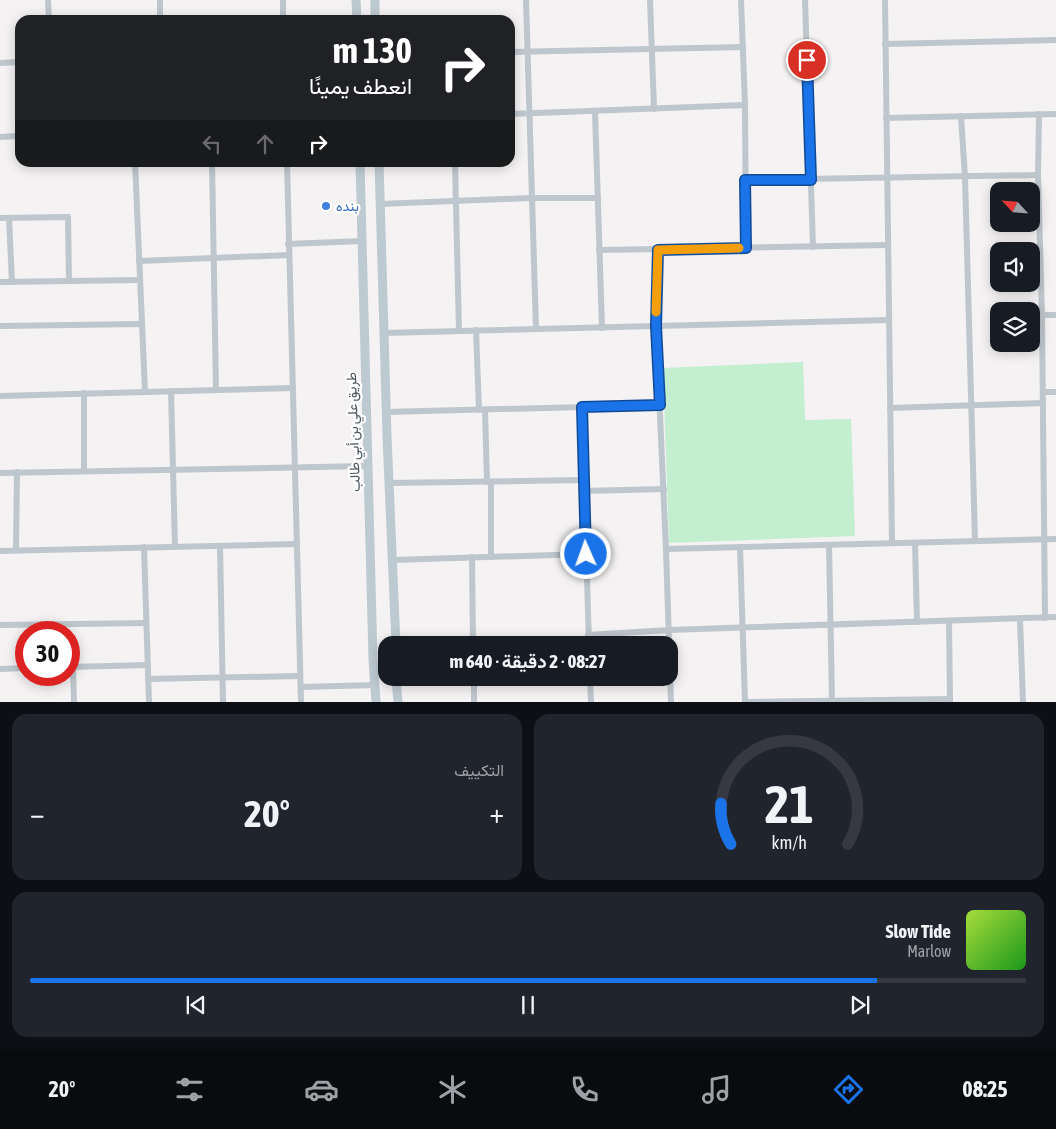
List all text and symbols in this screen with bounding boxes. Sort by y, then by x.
text: 130 m [333,30,412,70]
icon: right [430,35,495,100]
pin [786,39,828,81]
icon: arrive [793,46,821,74]
text: انعطف يمينًا [309,73,412,99]
icon: left [198,130,226,158]
icon: ahead [251,130,279,158]
icon: right [304,130,332,158]
north arrow [990,182,1040,232]
map controls [990,182,1040,352]
place label: بنده [336,198,359,215]
marker: بنده [320,200,332,212]
button: sound [990,242,1040,292]
button: layers [990,302,1040,352]
street label: طريق علي بن أبي طالب [343,372,367,492]
position arrow [559,527,611,579]
speed limit sign: 30 [15,621,80,686]
text: 08:27 · 2 دقيقة · 640 m [449,650,607,672]
text: التكييف [454,761,504,779]
text: 21 [765,774,813,834]
text: 20° [244,792,290,835]
text: − [30,797,45,829]
text: + [489,797,504,829]
text: km/h [771,832,807,853]
text: Slow Tide [886,920,951,942]
text: Marlow [907,942,951,960]
icon: previous [182,991,210,1019]
icon: pause [514,991,542,1019]
icon: next [846,991,874,1019]
icon: filters [172,1072,207,1107]
icon: car [304,1072,339,1107]
icon: climate [435,1072,470,1107]
icon: phone [567,1072,602,1107]
icon: music [699,1072,734,1107]
icon: directions [831,1072,866,1107]
text: 20° [48,1076,75,1102]
text: 08:25 [962,1076,1008,1102]

